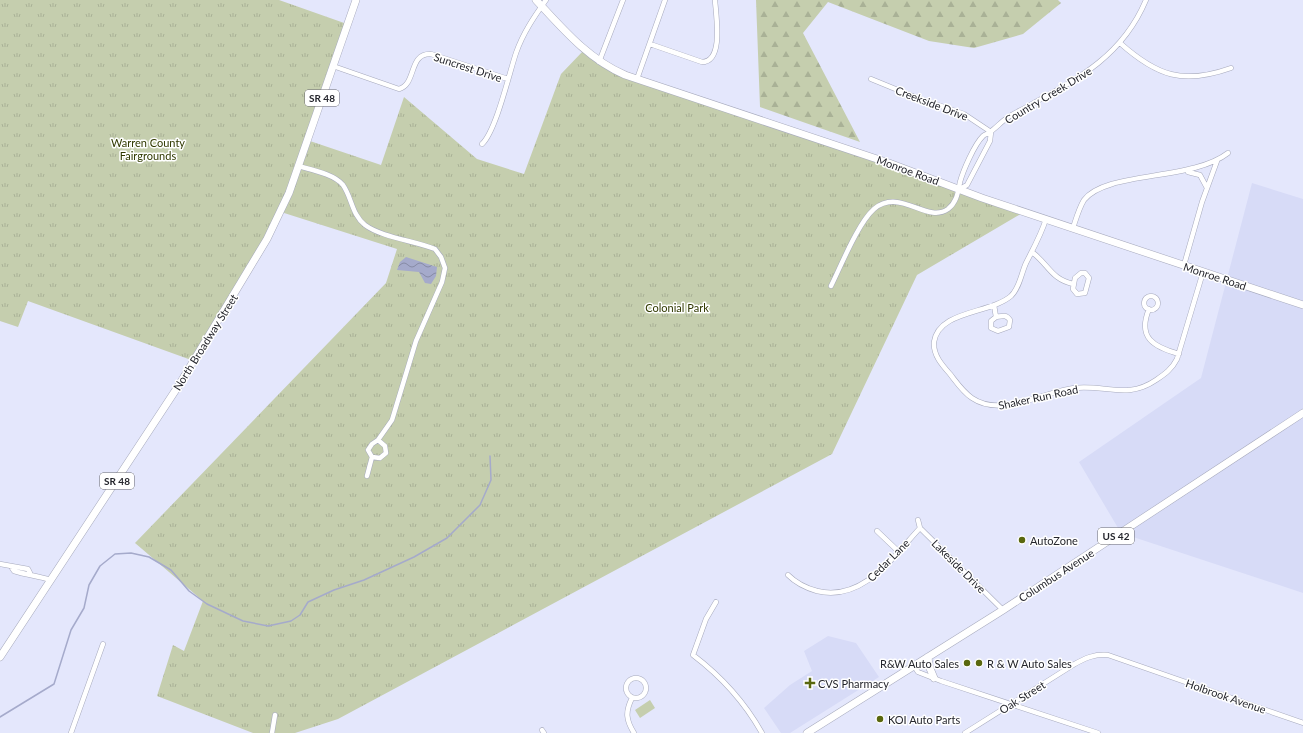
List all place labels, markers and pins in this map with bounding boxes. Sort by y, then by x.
place label: AutoZone [1030,534,1078,547]
marker: AutoZone [1017,535,1027,545]
place label: R&W Auto Sales [880,657,959,670]
place label: R & W Auto Sales [987,657,1072,670]
marker: R&W Auto Sales [962,658,972,668]
marker: R & W Auto Sales [974,658,984,668]
place label: CVS Pharmacy [818,677,889,690]
marker: CVS Pharmacy [805,678,815,688]
place label: KOI Auto Parts [888,713,960,726]
marker: KOI Auto Parts [875,714,885,724]

